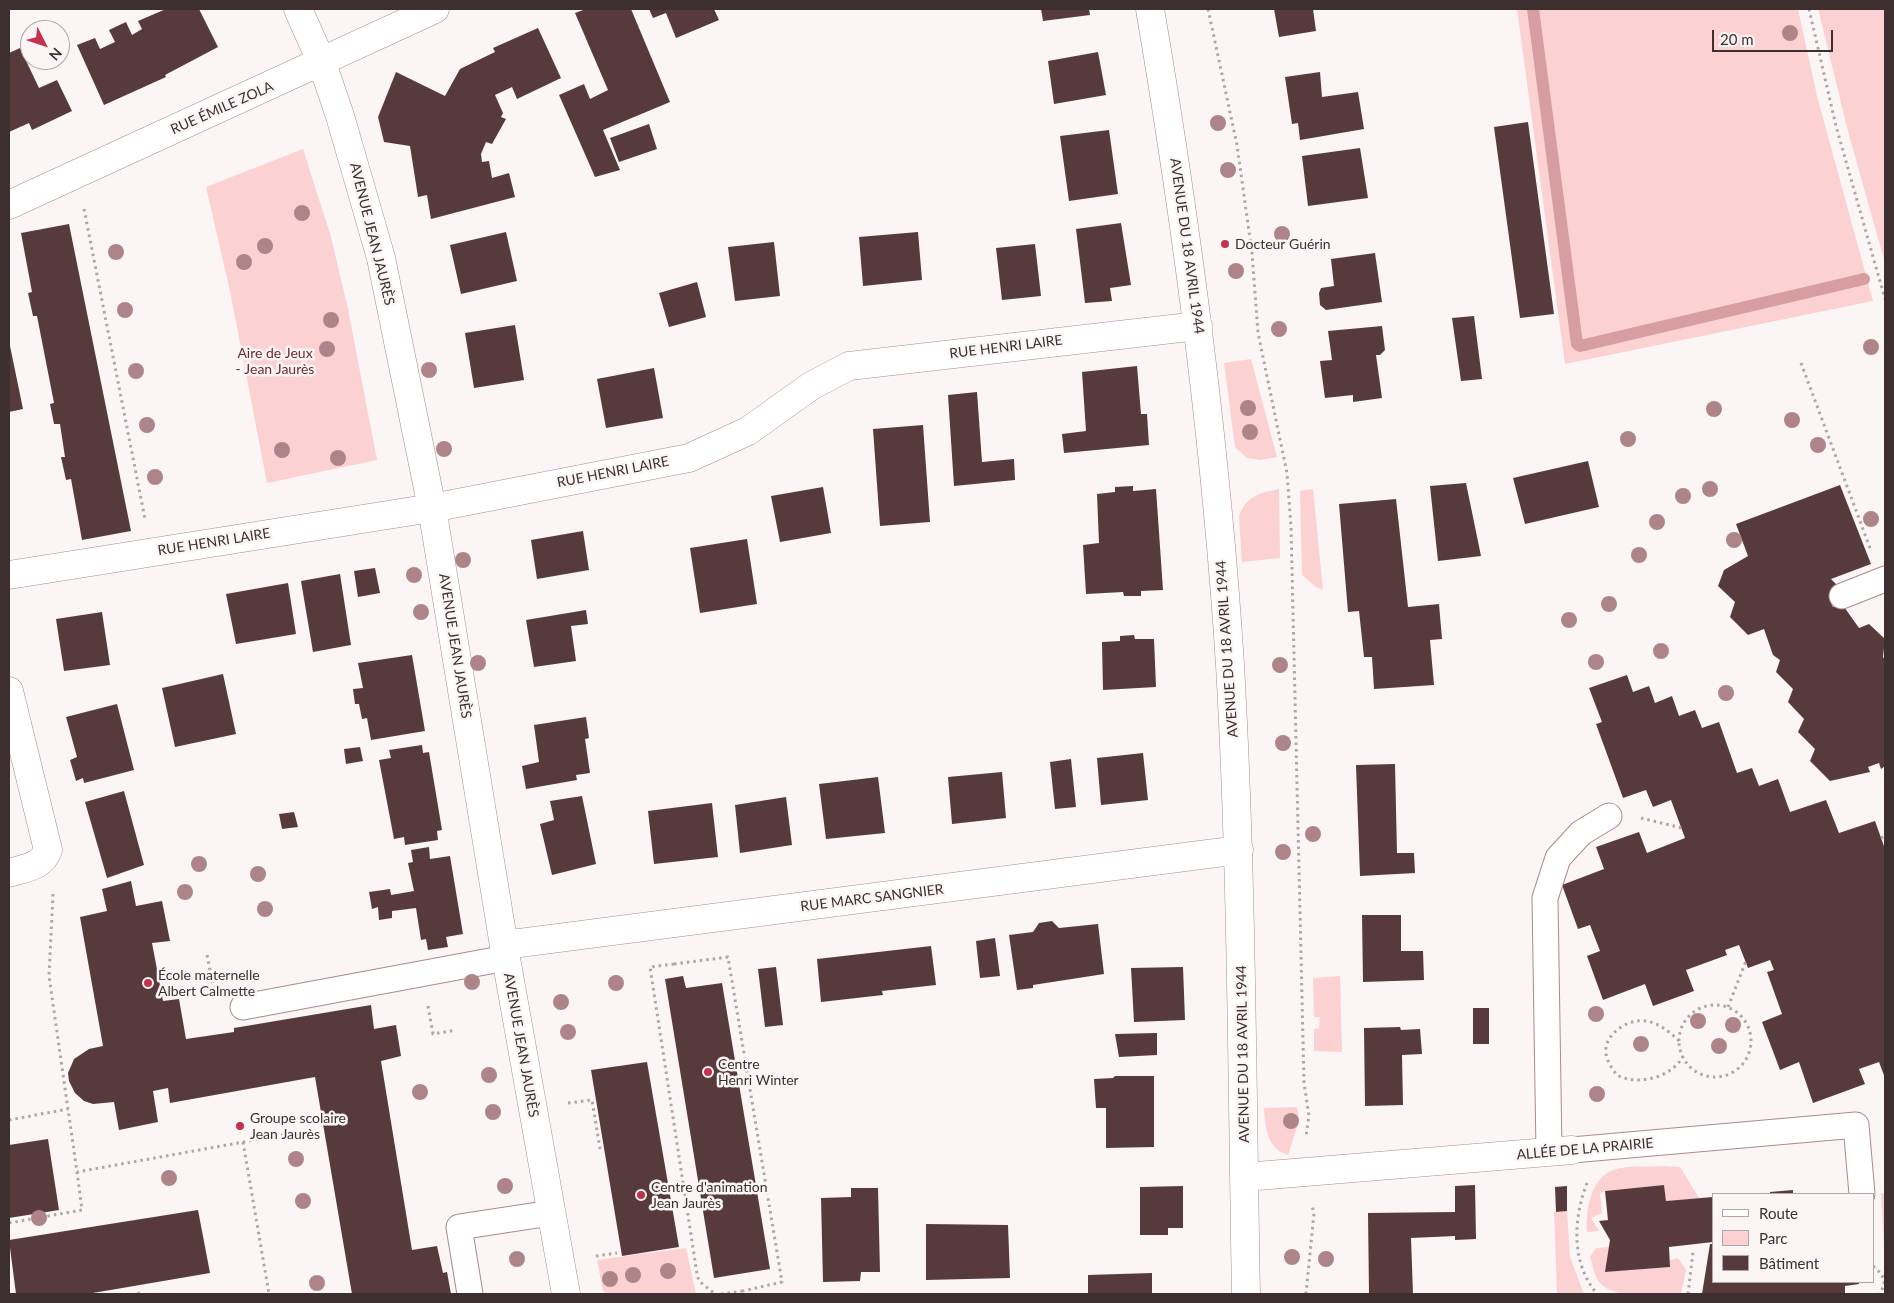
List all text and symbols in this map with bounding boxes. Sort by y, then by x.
north arrow [20,20,70,70]
scale bar [1714,20,1835,52]
text: 20 m [1720,30,1754,48]
text: N [46,45,66,64]
street label: RUE ÉMILE ZOLA [168,78,276,138]
street label: AVENUE DU 18 AVRIL 1944 [1166,157,1208,335]
street label: AVENUE JEAN JAURÈS [346,161,398,307]
place label: Docteur Guérin [1235,236,1331,252]
marker: Docteur Guérin [1219,238,1231,250]
street label: RUE HENRI LAIRE [948,332,1064,362]
park label: Aire de Jeux - Jean Jaurès [236,345,314,378]
street label: RUE HENRI LAIRE [556,453,670,491]
street label: RUE HENRI LAIRE [156,525,272,559]
street label: AVENUE DU 18 AVRIL 1944 [1212,560,1242,738]
street label: AVENUE JEAN JAURÈS [435,572,475,720]
street label: RUE MARC SANGNIER [799,881,945,915]
street label: AVENUE DU 18 AVRIL 1944 [1233,965,1253,1143]
place label: École maternelle Albert Calmette [158,967,260,1000]
street label: AVENUE JEAN JAURÈS [500,971,542,1119]
marker: École maternelle Albert Calmette [142,977,154,989]
place label: Centre Henri Winter [718,1056,799,1088]
marker: Centre Henri Winter [702,1066,714,1078]
place label: Groupe scolaire Jean Jaurès [250,1110,346,1142]
marker: Groupe scolaire Jean Jaurès [234,1120,246,1132]
street label: ALLÉE DE LA PRAIRIE [1516,1135,1654,1163]
place label: Centre d'animation Jean Jaurès [651,1179,768,1212]
marker: Centre d'animation Jean Jaurès [635,1189,647,1201]
legend [1712,1193,1874,1283]
text: Route [1759,1204,1798,1222]
text: Parc [1759,1229,1788,1247]
text: Bâtiment [1759,1254,1819,1272]

